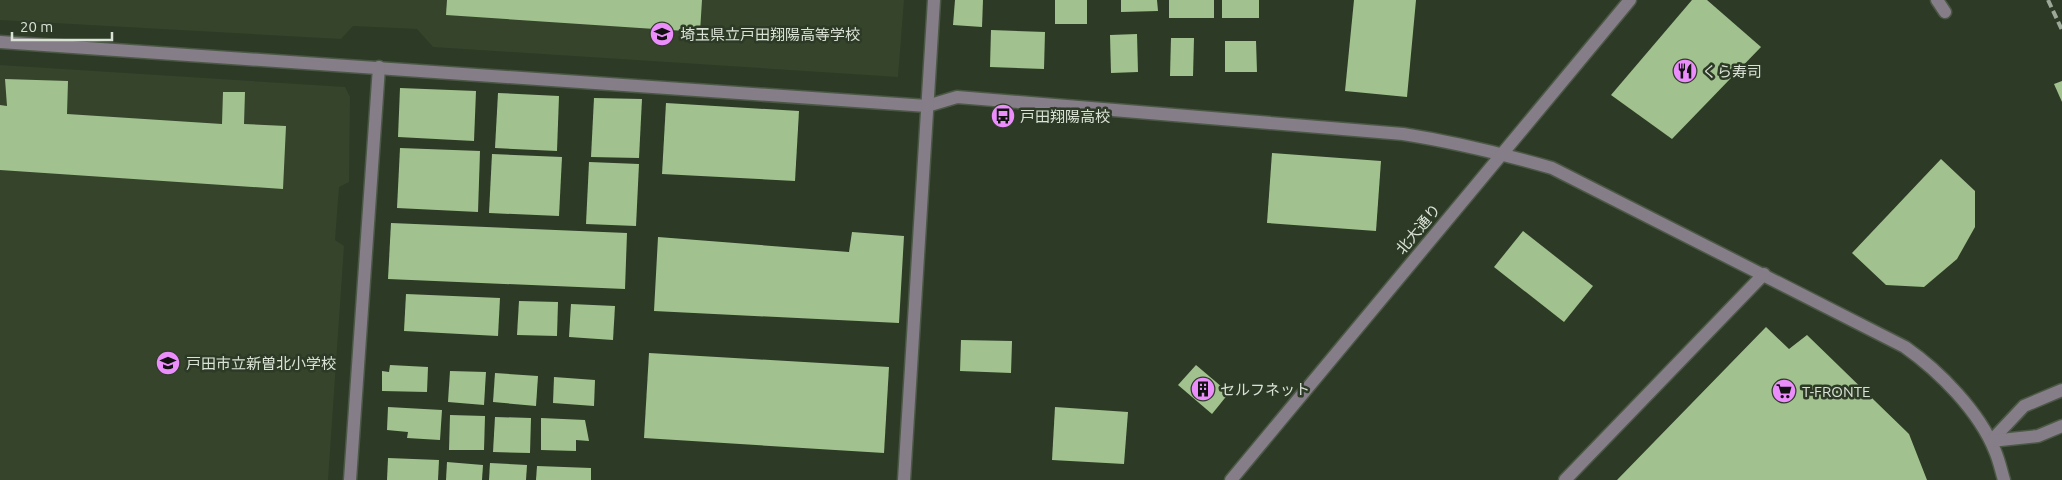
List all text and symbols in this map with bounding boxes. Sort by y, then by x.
scale bar [12,10,112,42]
text: 20 m [20,18,53,35]
school or university icon: 埼玉県立戸田翔陽高等学校 [649,21,675,47]
place label: 埼玉県立戸田翔陽高等学校 [680,26,860,43]
restaurant icon: くら寿司 [1672,58,1698,84]
place label: くら寿司 [1702,63,1762,80]
bus stop icon: 戸田翔陽高校 [990,103,1016,129]
place label: 戸田翔陽高校 [1020,108,1110,125]
street label: 北大通り [1392,201,1444,257]
school or university icon: 戸田市立新曽北小学校 [155,350,181,376]
place label: 戸田市立新曽北小学校 [186,355,336,372]
building icon: セルフネット [1190,376,1216,402]
supermarket icon: T-FRONTE [1771,378,1797,404]
place label: セルフネット [1220,381,1310,398]
place label: T-FRONTE [1802,383,1870,400]

